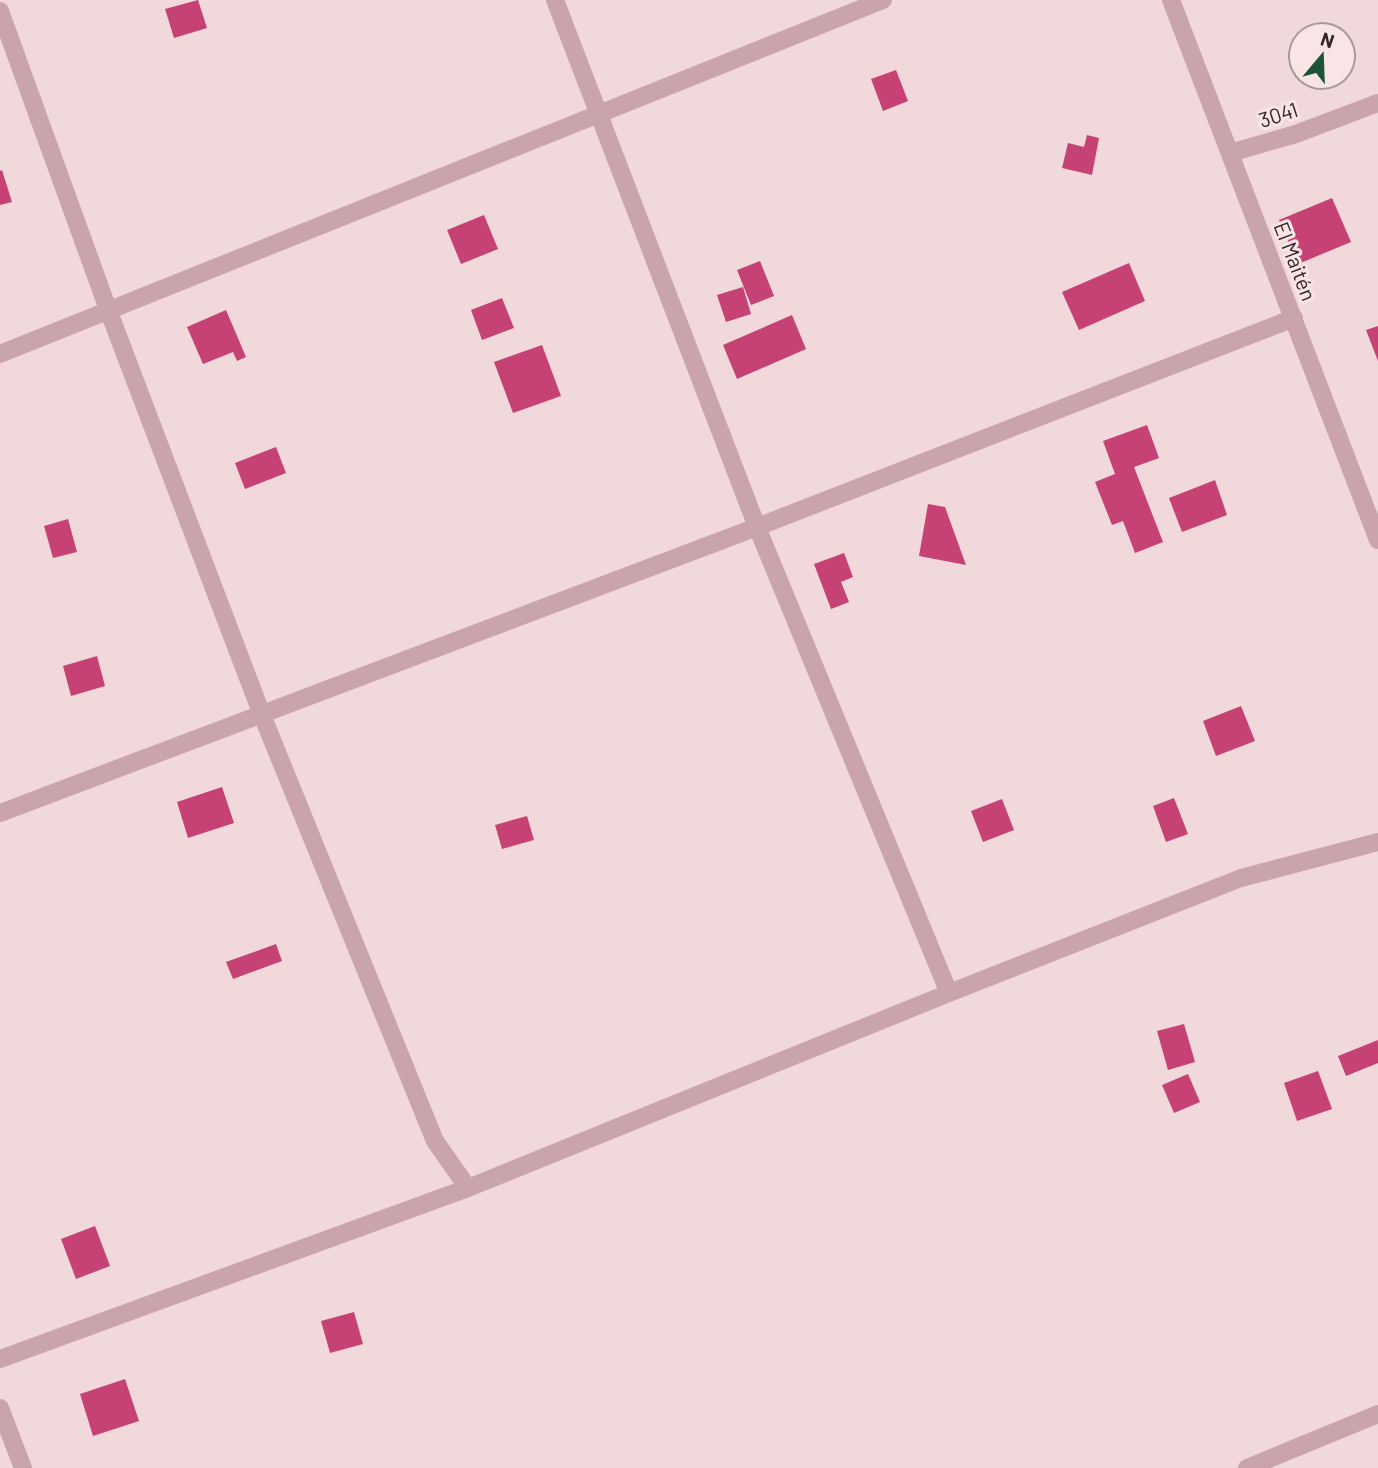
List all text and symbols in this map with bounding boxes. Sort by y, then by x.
north arrow [1287,21,1357,91]
text: N [1318,27,1337,52]
street label: 3041 [1255,96,1301,132]
street label: El Maitén [1270,218,1322,304]

